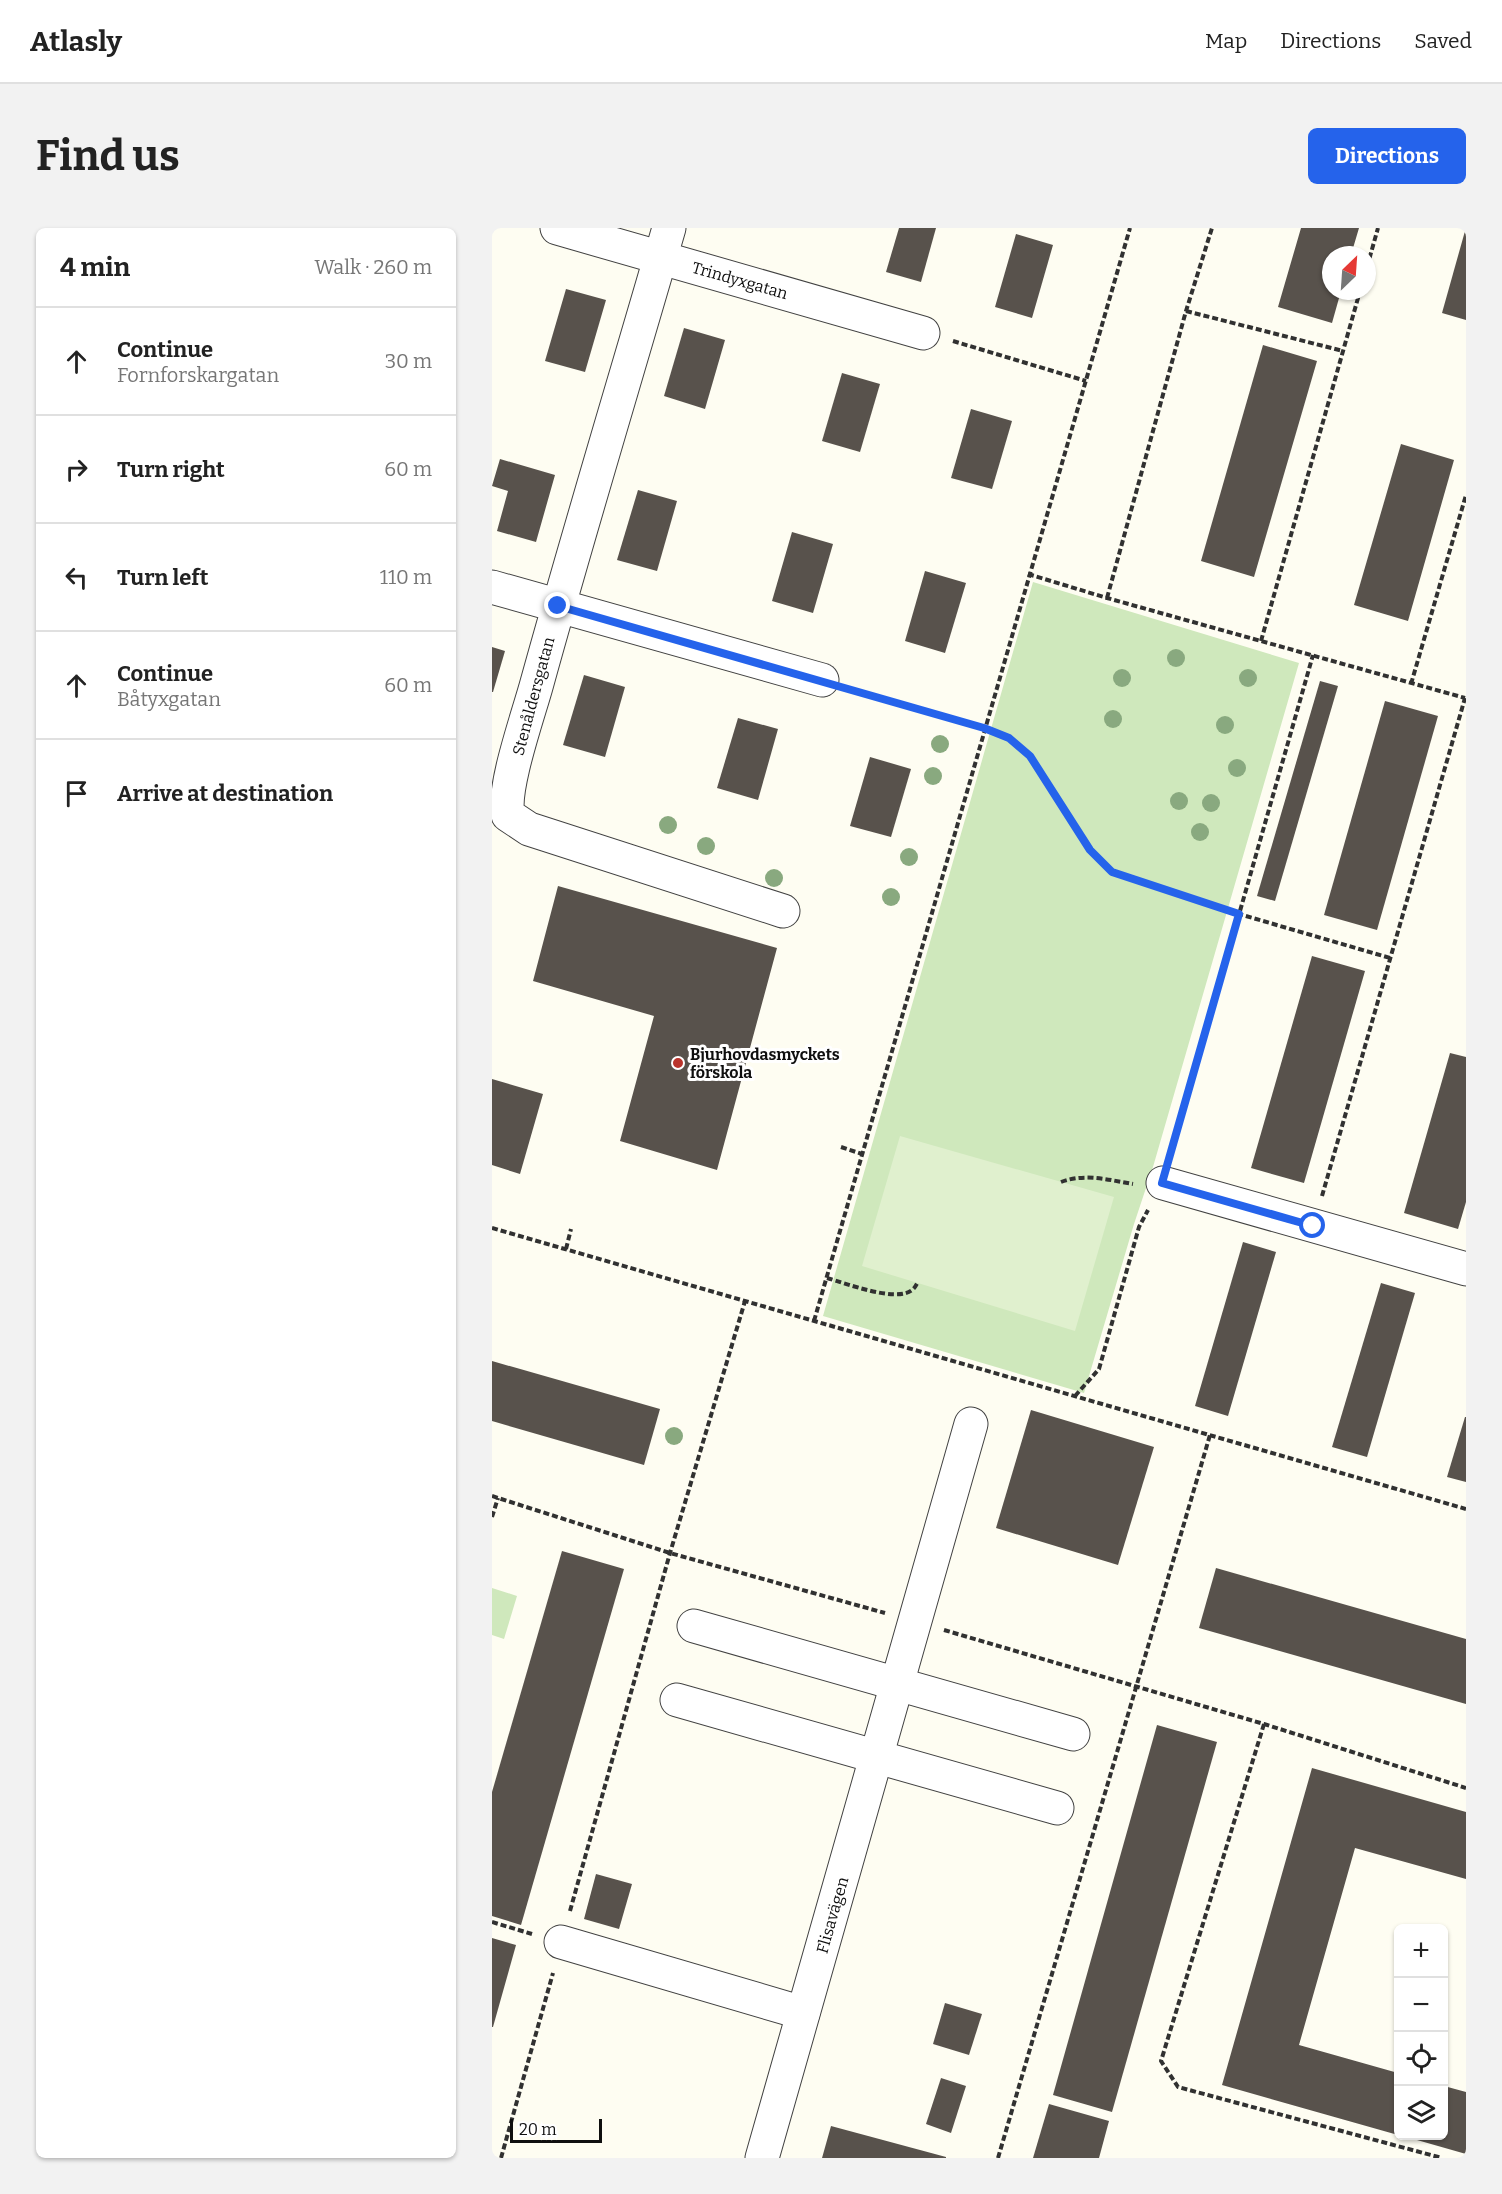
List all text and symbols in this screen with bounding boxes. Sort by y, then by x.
text: Atlasly [30,25,122,58]
text: Map [1205,28,1247,54]
text: Directions [1280,28,1381,54]
text: Saved [1414,28,1472,54]
button: Directions [1308,128,1466,184]
text: Find us [36,131,180,181]
north arrow [1322,246,1376,300]
text: 4 min [60,252,130,283]
text: Walk · 260 m [314,255,432,279]
street label: Trindyxgatan [690,258,790,303]
text: Continue [117,336,213,363]
icon: ahead [60,345,93,378]
text: 30 m [385,349,432,373]
text: Fornforskargatan [117,363,279,387]
icon: right [60,453,93,486]
text: Turn right [117,456,225,483]
text: 60 m [384,457,432,481]
icon: left [60,561,93,594]
text: Turn left [117,564,209,591]
text: 110 m [380,565,432,589]
route end [544,592,570,618]
street label: Stenåldersgatan [509,635,558,758]
text: Continue [117,660,213,687]
icon: ahead [60,669,93,702]
text: 60 m [384,673,432,697]
text: Båtyxgatan [117,687,221,711]
icon: arrive [60,777,93,810]
text: Arrive at destination [117,780,333,807]
place label: Bjurhovdasmyckets förskola [690,1045,840,1082]
marker: Bjurhovdasmyckets förskola [671,1056,685,1070]
route start [1299,1212,1325,1238]
street label: Flisavägen [813,1875,852,1956]
map controls [1394,1924,1448,2140]
button: + [1394,1924,1448,1978]
button: − [1394,1978,1448,2032]
button: locate [1394,2032,1448,2086]
button: layers [1394,2086,1448,2140]
scale bar [510,2116,602,2144]
text: 20 m [519,2120,556,2139]

